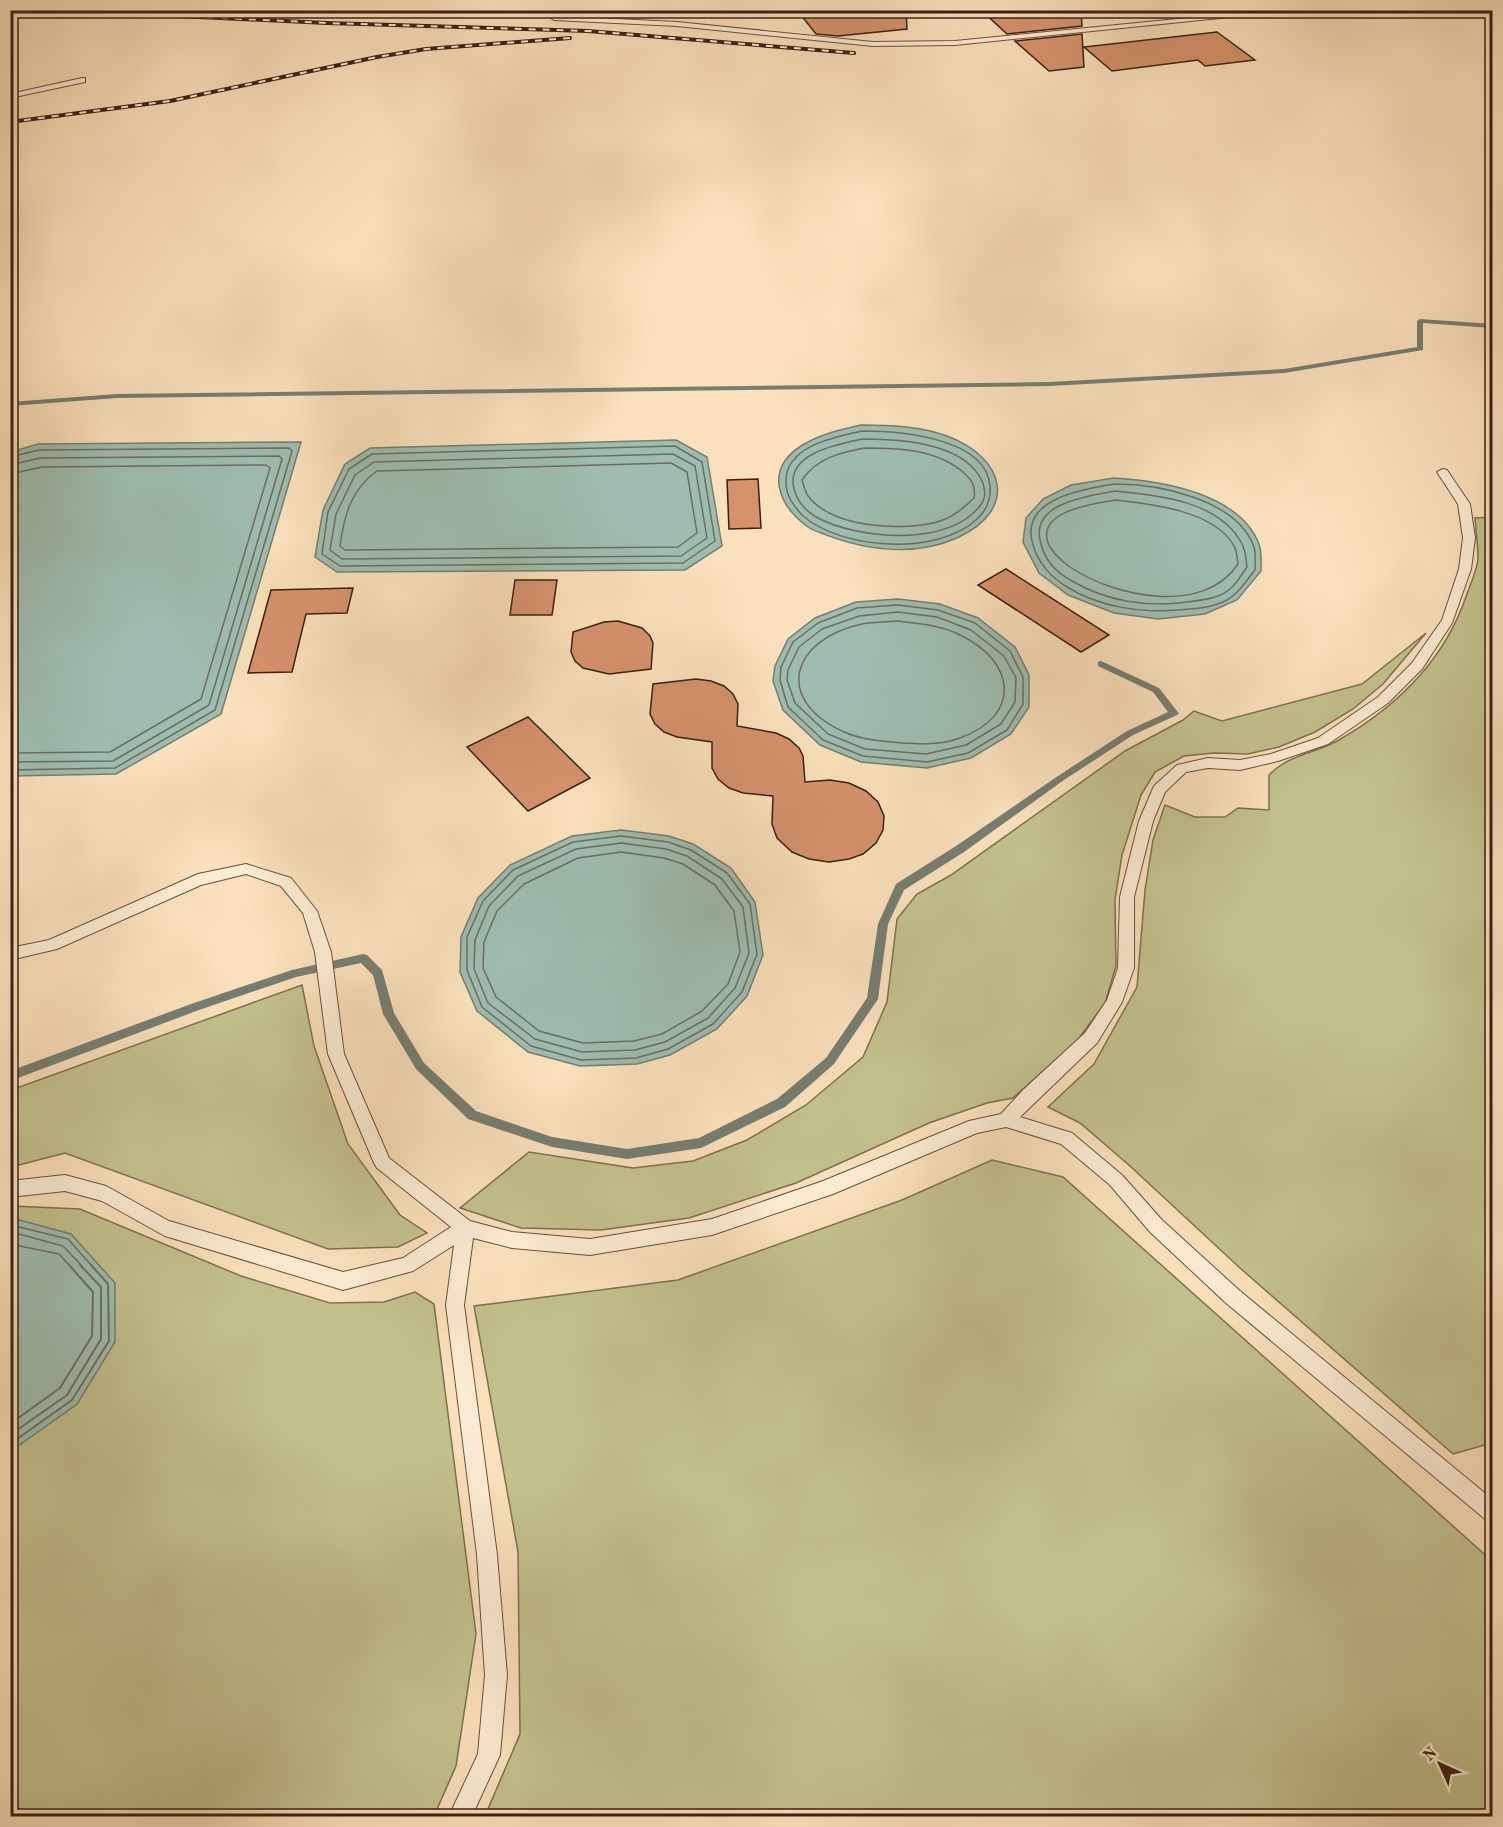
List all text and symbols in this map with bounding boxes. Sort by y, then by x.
north arrow [1410,1734,1470,1794]
text: N [1421,1744,1441,1765]

